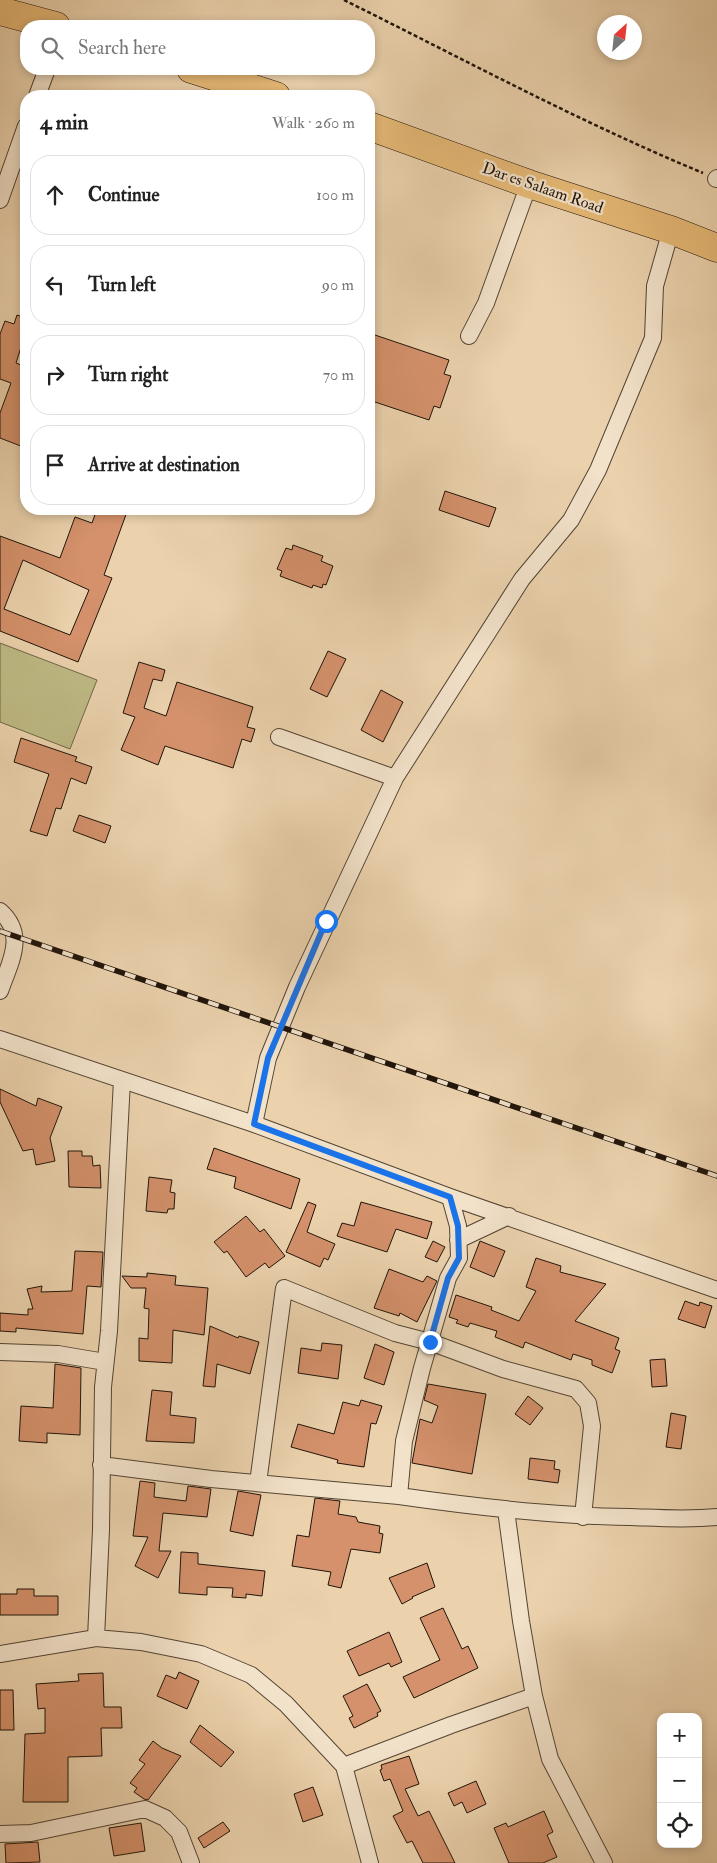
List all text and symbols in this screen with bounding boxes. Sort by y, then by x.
north arrow [597,15,642,60]
search box [20,20,375,75]
icon: search [38,34,66,62]
text: Search here [78,36,166,60]
text: 4 min [40,109,88,136]
text: Walk · 260 m [272,113,355,133]
street label: Dar es Salaam Road [480,158,606,218]
icon: ahead [41,181,69,209]
text: Continue [88,183,159,207]
text: 100 m [316,185,354,205]
icon: left [41,271,69,299]
text: Turn left [88,273,156,297]
text: 90 m [322,275,354,295]
icon: right [41,361,69,389]
text: Turn right [88,363,168,387]
text: 70 m [323,365,354,385]
icon: arrive [41,451,69,479]
text: Arrive at destination [88,453,240,477]
route start [315,910,338,933]
route end [419,1331,442,1354]
map controls [657,1713,702,1848]
button: + [657,1713,702,1758]
button: − [657,1758,702,1803]
button: locate [657,1803,702,1848]

